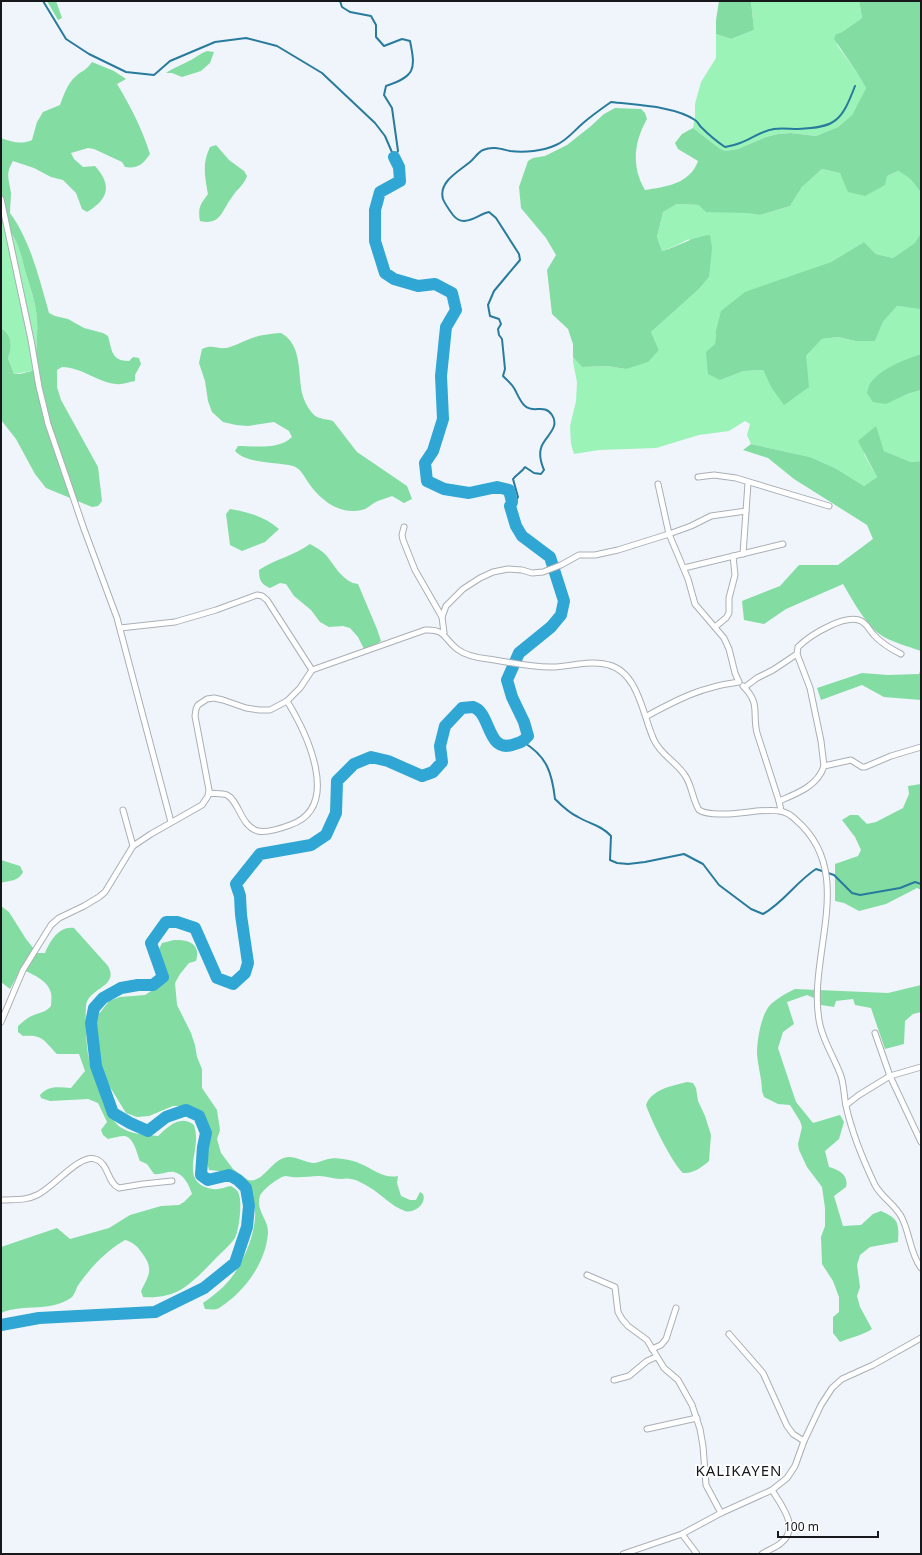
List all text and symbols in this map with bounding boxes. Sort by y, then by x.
district label: KALIKAYEN [695,1460,783,1480]
scale bar [778,1513,878,1539]
text: 100 m [784,1518,819,1535]

